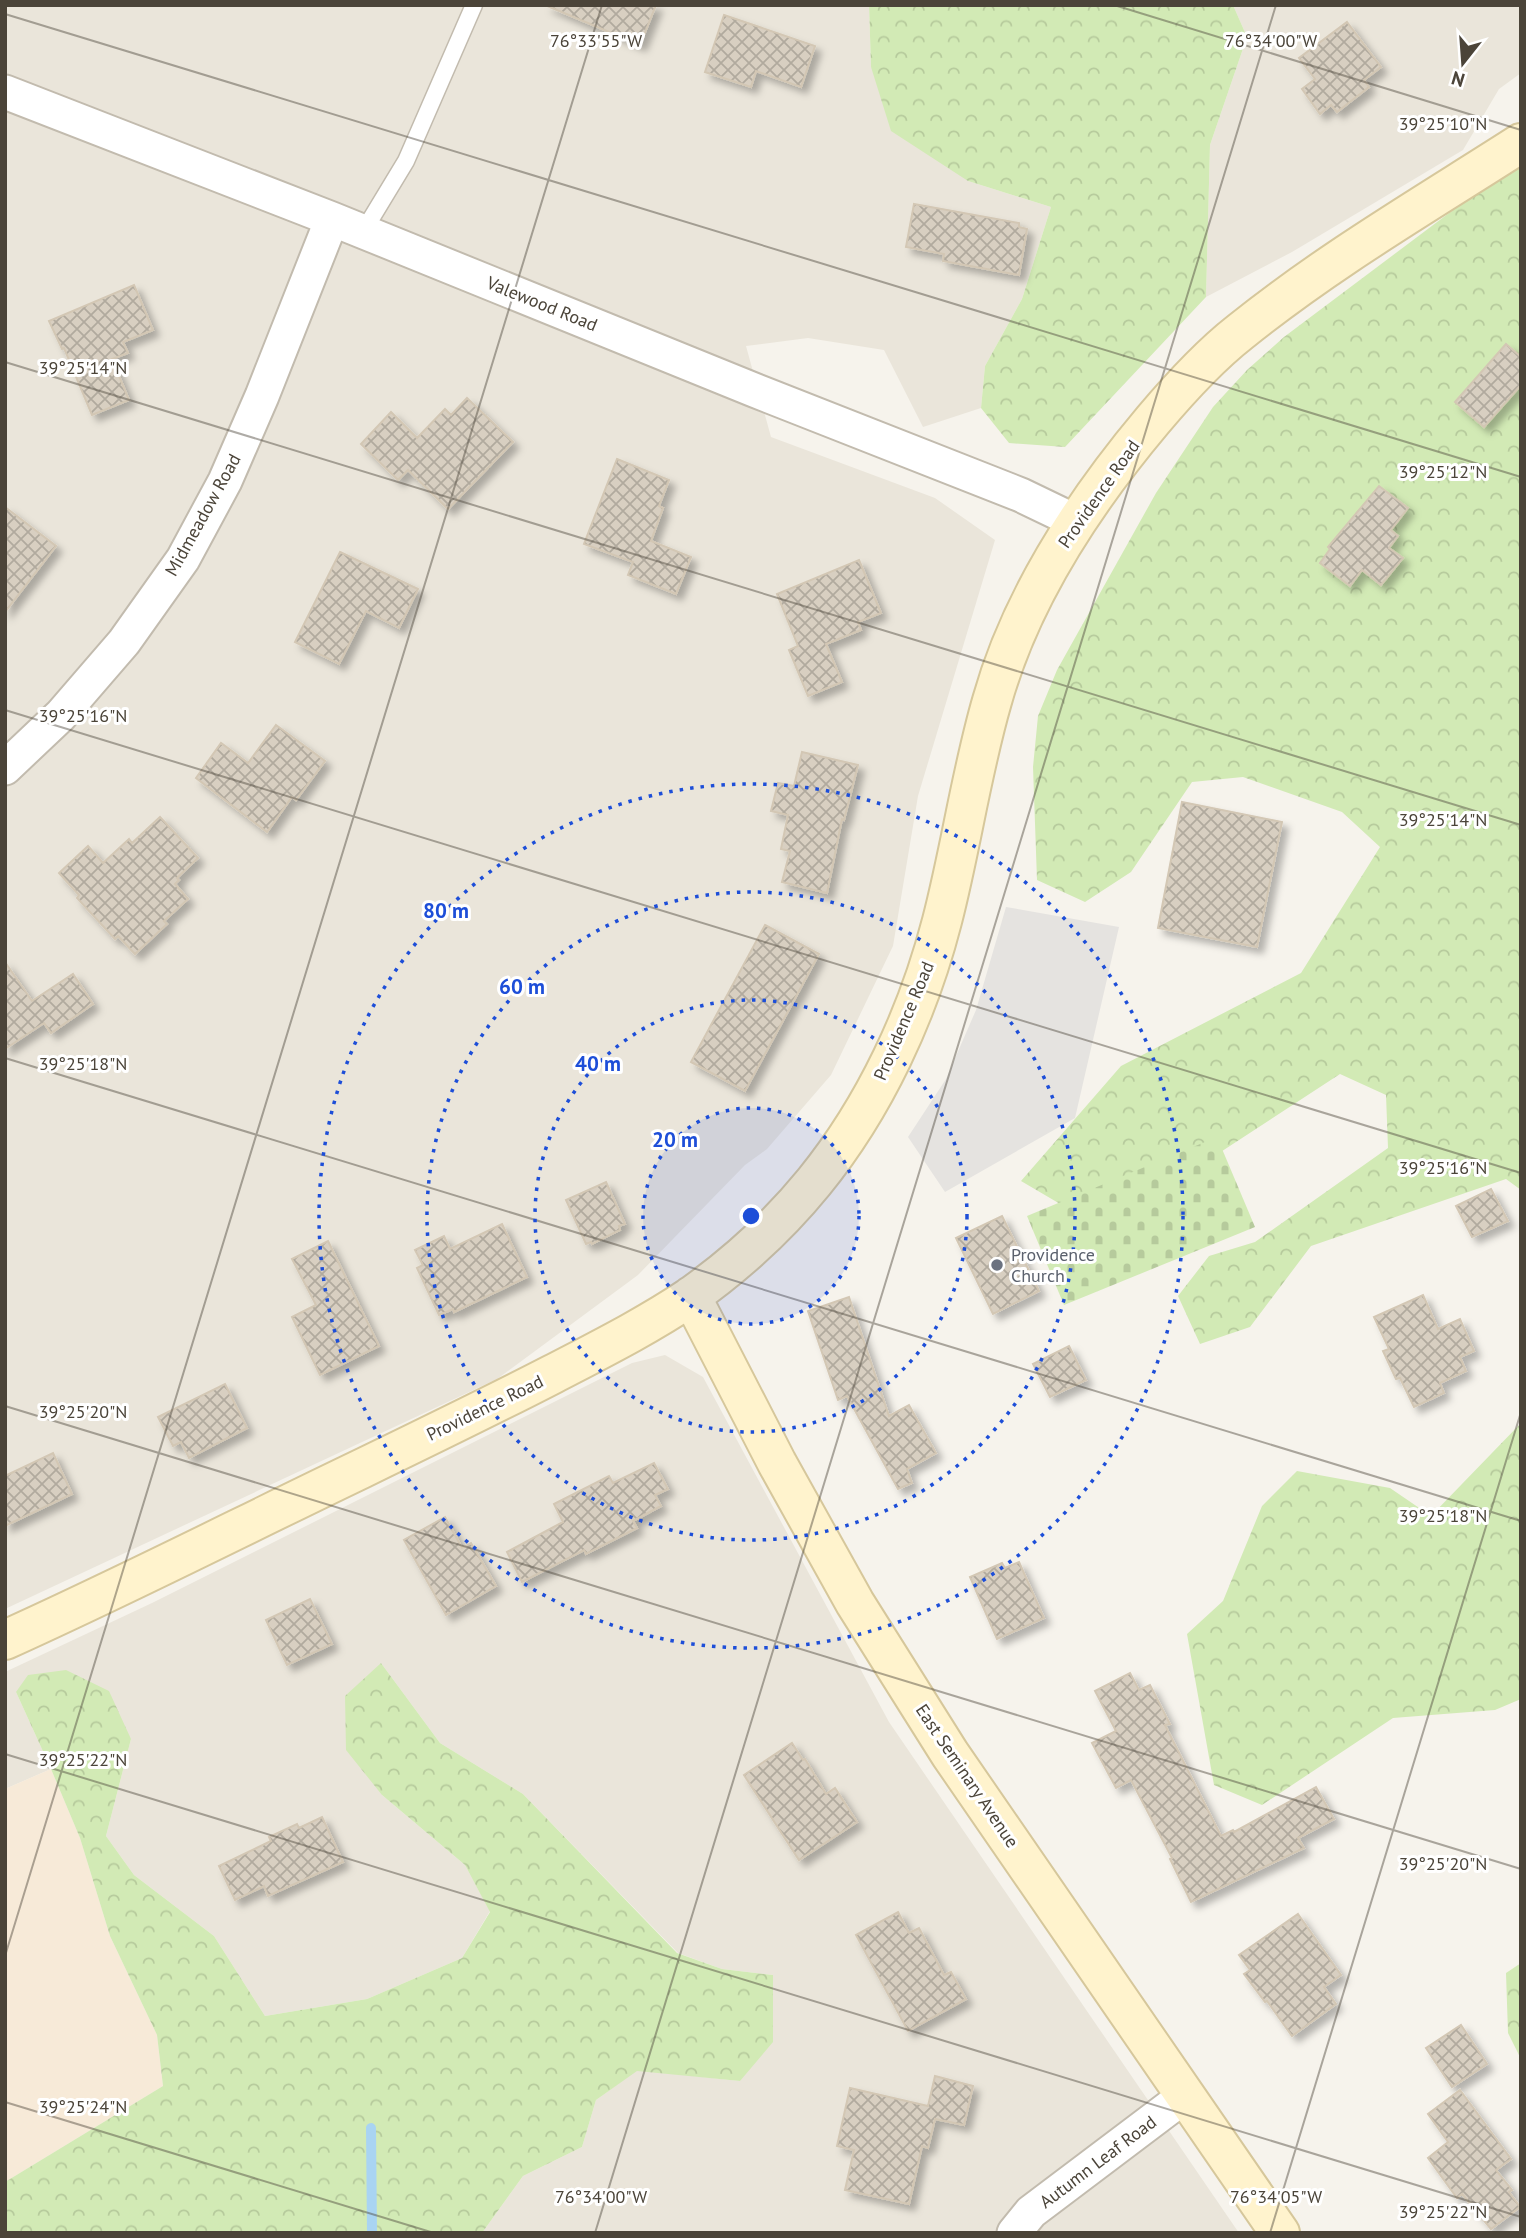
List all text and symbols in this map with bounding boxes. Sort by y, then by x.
north arrow [1428,28,1498,98]
text: 76°33'55"W [550,29,642,52]
text: 76°34'00"W [1225,29,1317,52]
text: N [1449,66,1468,93]
text: 39°25'10"N [1399,112,1487,135]
street label: Valewood Road [483,271,601,336]
text: 39°25'14"N [39,356,127,379]
street label: Providence Road [1053,435,1144,552]
street label: Midmeadow Road [159,450,246,580]
text: 39°25'12"N [1399,460,1487,483]
text: 39°25'16"N [39,704,127,727]
text: 39°25'14"N [1399,808,1487,831]
text: 80 m [423,897,469,924]
street label: Providence Road [868,958,939,1084]
text: 60 m [499,973,545,1000]
text: 40 m [575,1050,621,1077]
text: 39°25'18"N [39,1052,127,1075]
text: 20 m [652,1126,698,1153]
text: 39°25'16"N [1399,1156,1487,1179]
centre of rings [739,1204,763,1228]
place label: Providence Church [1011,1243,1095,1287]
marker: Providence Church [989,1257,1005,1273]
street label: Providence Road [423,1369,547,1446]
text: 39°25'20"N [39,1400,127,1423]
text: 39°25'18"N [1399,1504,1487,1527]
street label: East Seminary Avenue [911,1700,1024,1852]
text: 39°25'22"N [39,1748,127,1771]
text: 39°25'20"N [1399,1852,1487,1875]
text: 39°25'24"N [39,2095,127,2118]
street label: Autumn Leaf Road [1035,2110,1161,2213]
text: 76°34'00"W [555,2185,647,2208]
text: 76°34'05"W [1230,2185,1322,2208]
text: 39°25'22"N [1399,2200,1487,2223]

